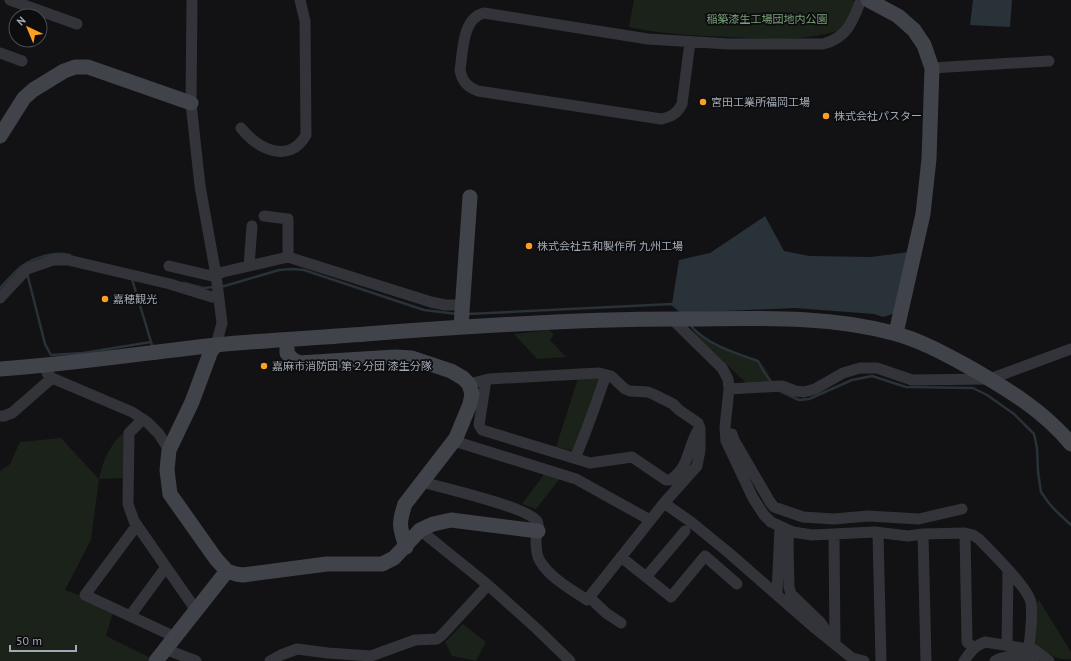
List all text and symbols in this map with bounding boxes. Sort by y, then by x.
north arrow [8,8,48,48]
park label: 稲築漆生工場団地内公園 [707,12,828,26]
text: N [14,13,29,28]
place label: 宮田工業所福岡工場 [711,95,810,109]
marker: 宮田工業所福岡工場 [698,97,708,107]
place label: 株式会社パスター [834,109,922,123]
marker: 株式会社パスター [821,111,831,121]
place label: 株式会社五和製作所 九州工場 [537,239,683,253]
marker: 株式会社五和製作所 九州工場 [524,241,534,251]
place label: 嘉穂観光 [113,292,157,306]
marker: 嘉穂観光 [100,294,110,304]
place label: 嘉麻市消防団 第２分団 漆生分隊 [272,359,432,373]
marker: 嘉麻市消防団 第２分団 漆生分隊 [259,361,269,371]
scale bar [10,627,76,653]
text: 50 m [16,633,42,648]

